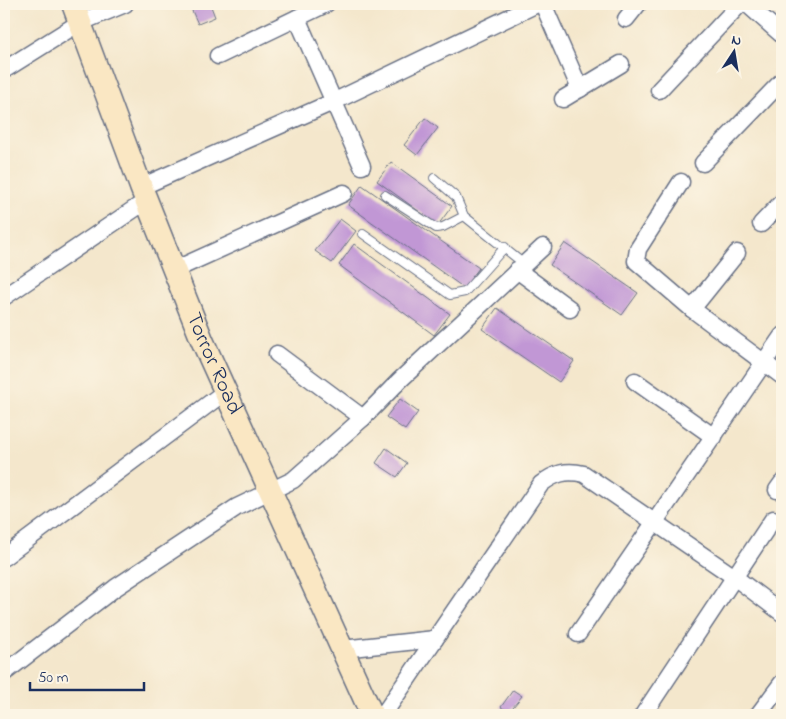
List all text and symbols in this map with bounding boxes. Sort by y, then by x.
north arrow [708,28,758,78]
text: N [730,29,743,52]
street label: Torror Road [177,308,250,420]
scale bar [30,659,144,691]
text: 50 m [38,667,69,689]

